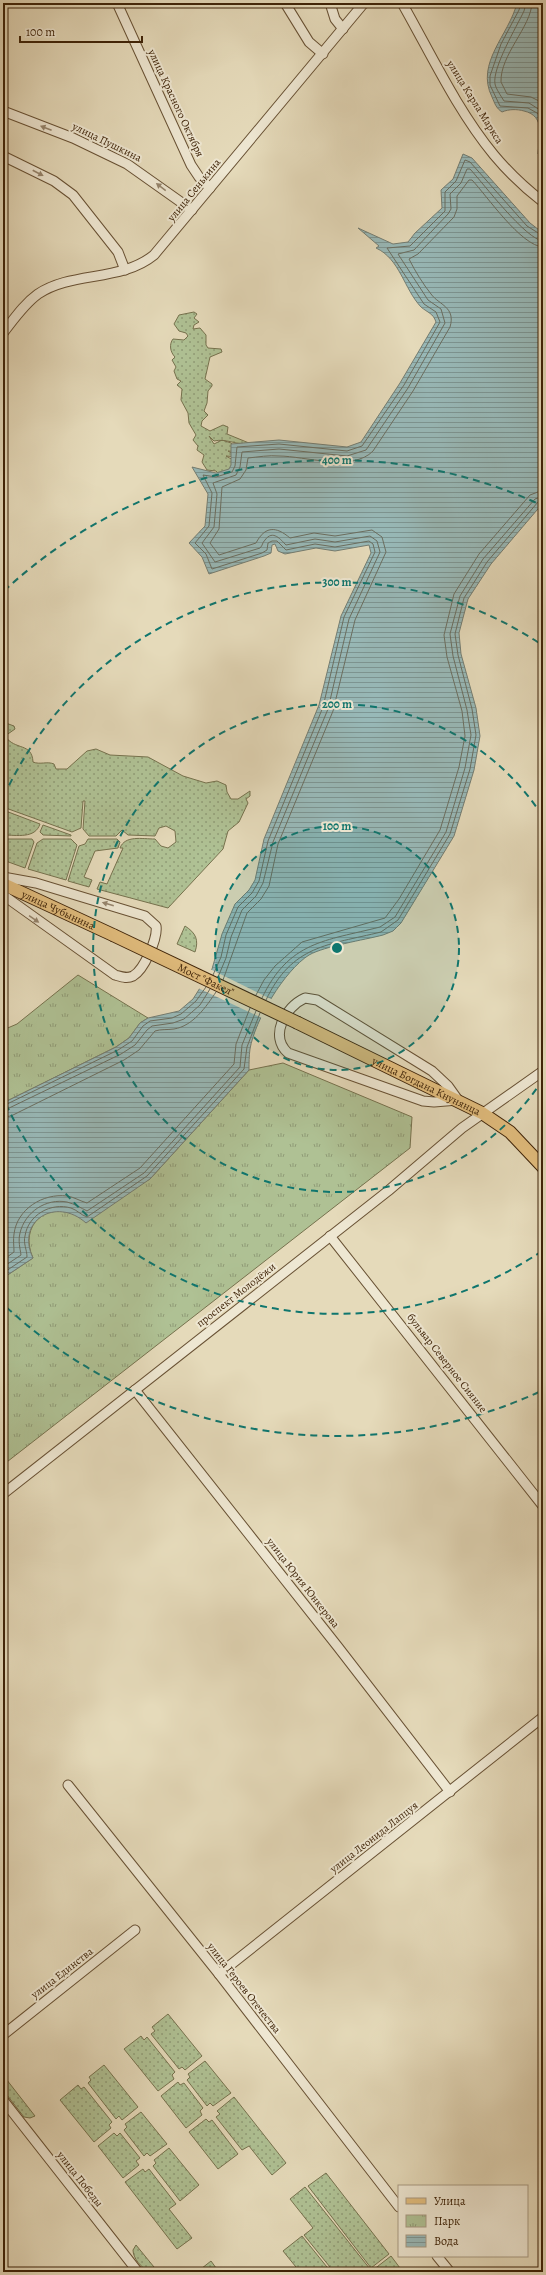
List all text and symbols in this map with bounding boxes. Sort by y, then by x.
scale bar [20,18,142,44]
text: 100 m [26,24,55,40]
street label: улица Красного Октября [144,46,208,159]
street label: улица Карла Маркса [443,56,507,147]
street label: улица Пушкина [69,118,145,166]
one-way arrow [39,125,51,131]
street label: улица Сенькина [163,155,225,225]
one-way arrow [32,170,44,176]
one-way arrow [155,182,166,191]
text: 400 m [322,452,352,468]
text: 300 m [322,574,352,590]
text: 200 m [322,696,352,712]
text: 100 m [323,818,351,834]
street label: улица Чубынина [18,886,98,933]
one-way arrow [101,901,113,907]
one-way arrow [29,915,39,923]
centre of rings [330,941,344,955]
street label: Мост "Факел" [175,959,237,999]
street label: улица Богдана Кнунянца [369,1053,484,1119]
street label: проспект Молодёжи [193,1259,279,1331]
street label: бульвар Северное Сияние [403,1310,491,1416]
street label: улица Юрия Юнкерова [262,1534,344,1632]
street label: улица Леонида Лапцуя [326,1798,421,1877]
street label: улица Героев Отечества [203,1939,285,2037]
street label: улица Единства [27,1943,97,2003]
street label: улица Победы [53,2147,107,2210]
legend [398,2185,528,2257]
text: Улица [434,2193,466,2209]
text: Парк [434,2213,460,2229]
text: Вода [434,2233,459,2249]

